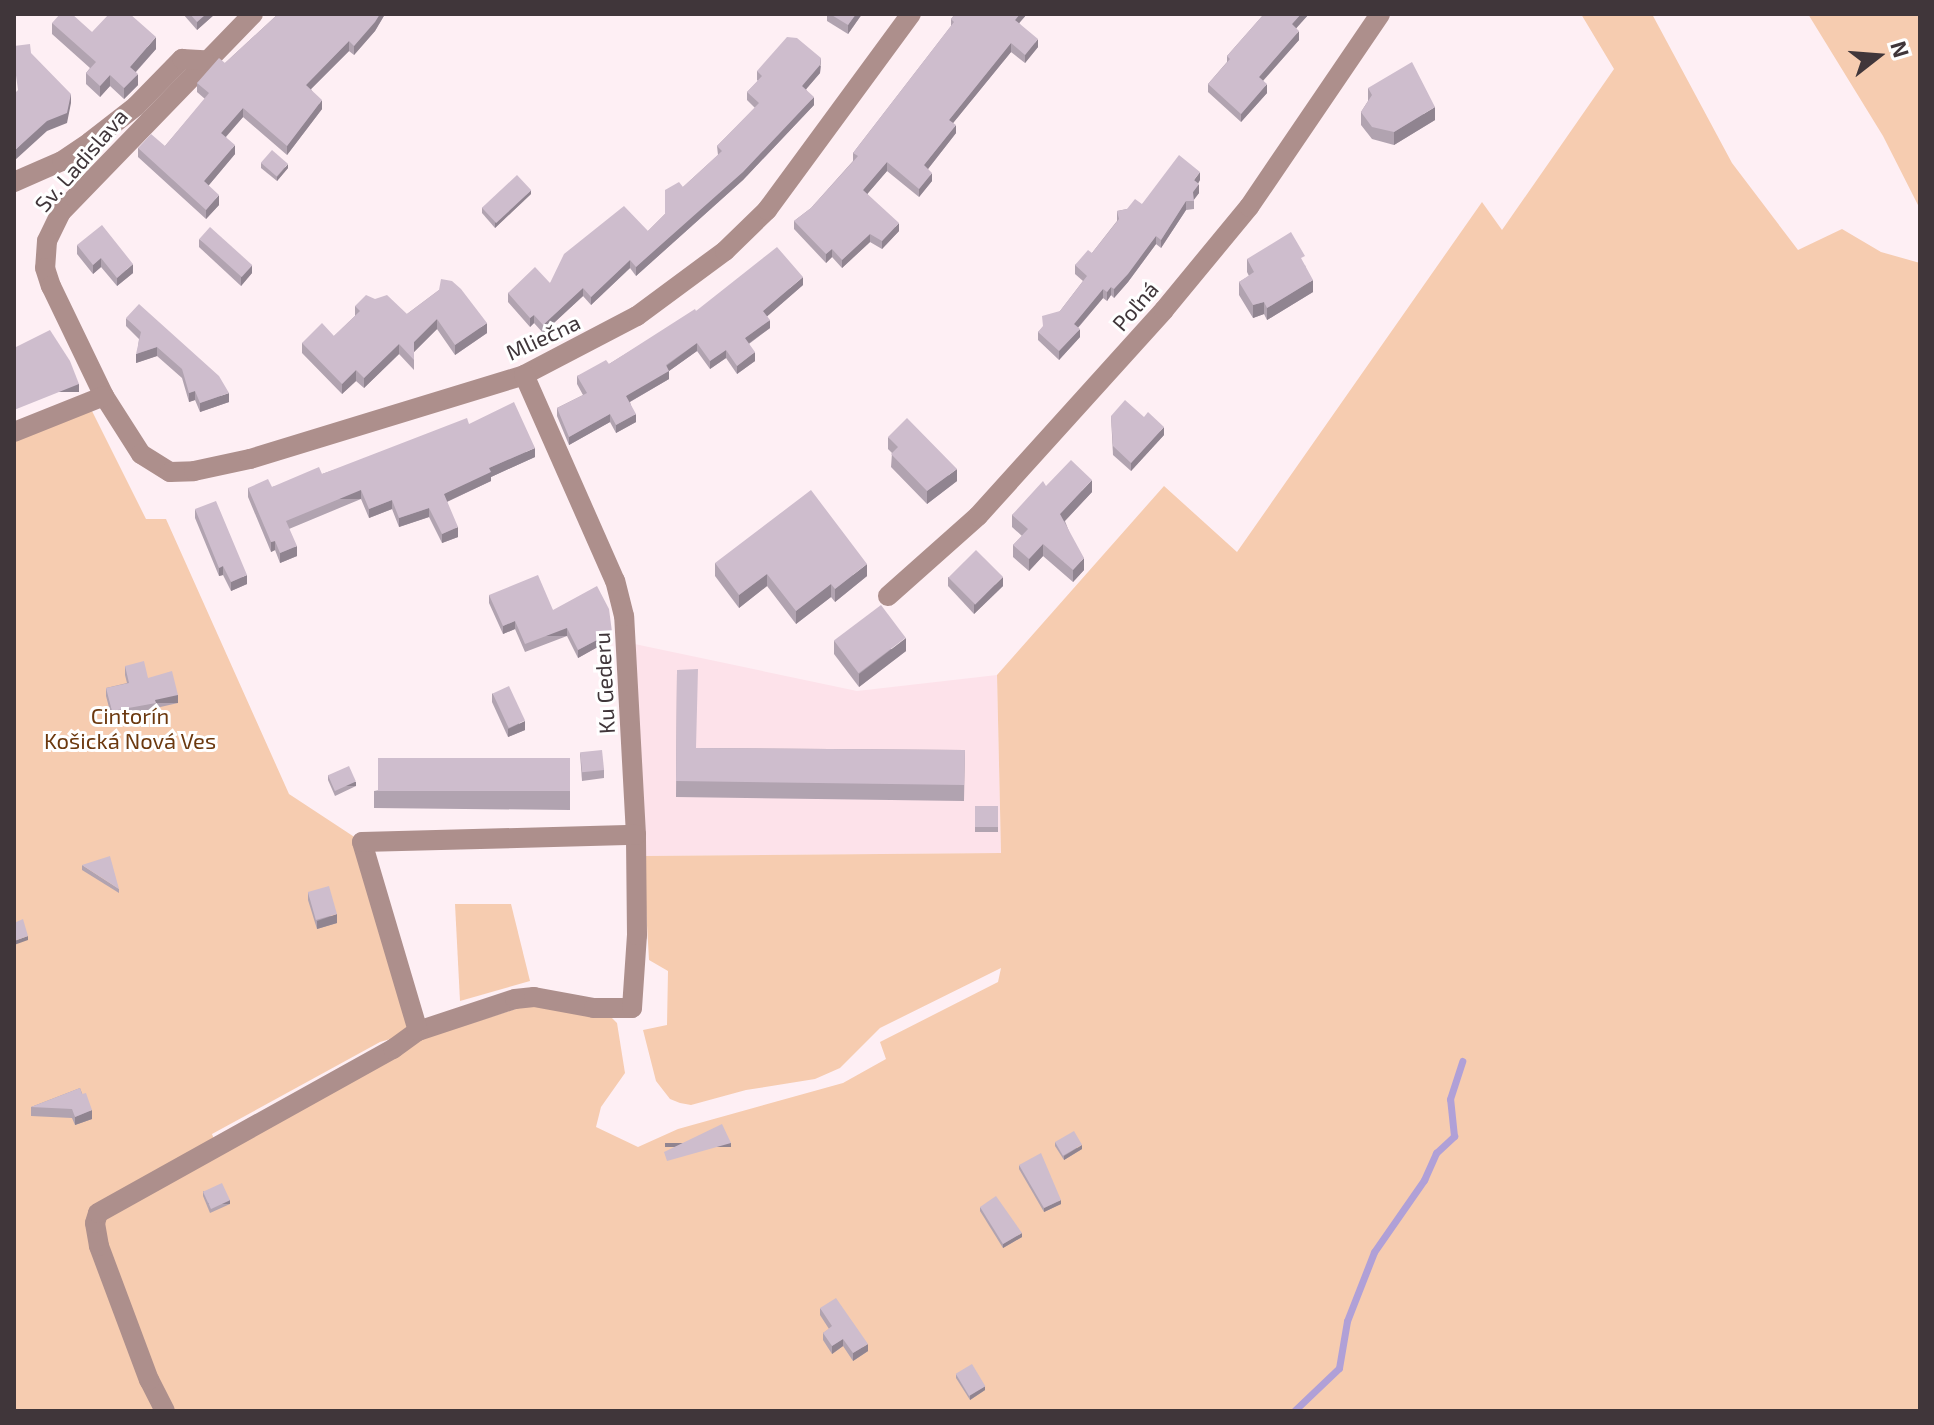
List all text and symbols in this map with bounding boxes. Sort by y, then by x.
north arrow [1838,16,1918,96]
text: N [1886,38,1916,60]
street label: Sv. Ladislava [29,103,133,217]
street label: Poľná [1106,276,1164,336]
street label: Mliečna [502,308,584,366]
street label: Ku Gederu [588,631,620,735]
park label: Cintorín Košická Nová Ves [44,702,216,754]

